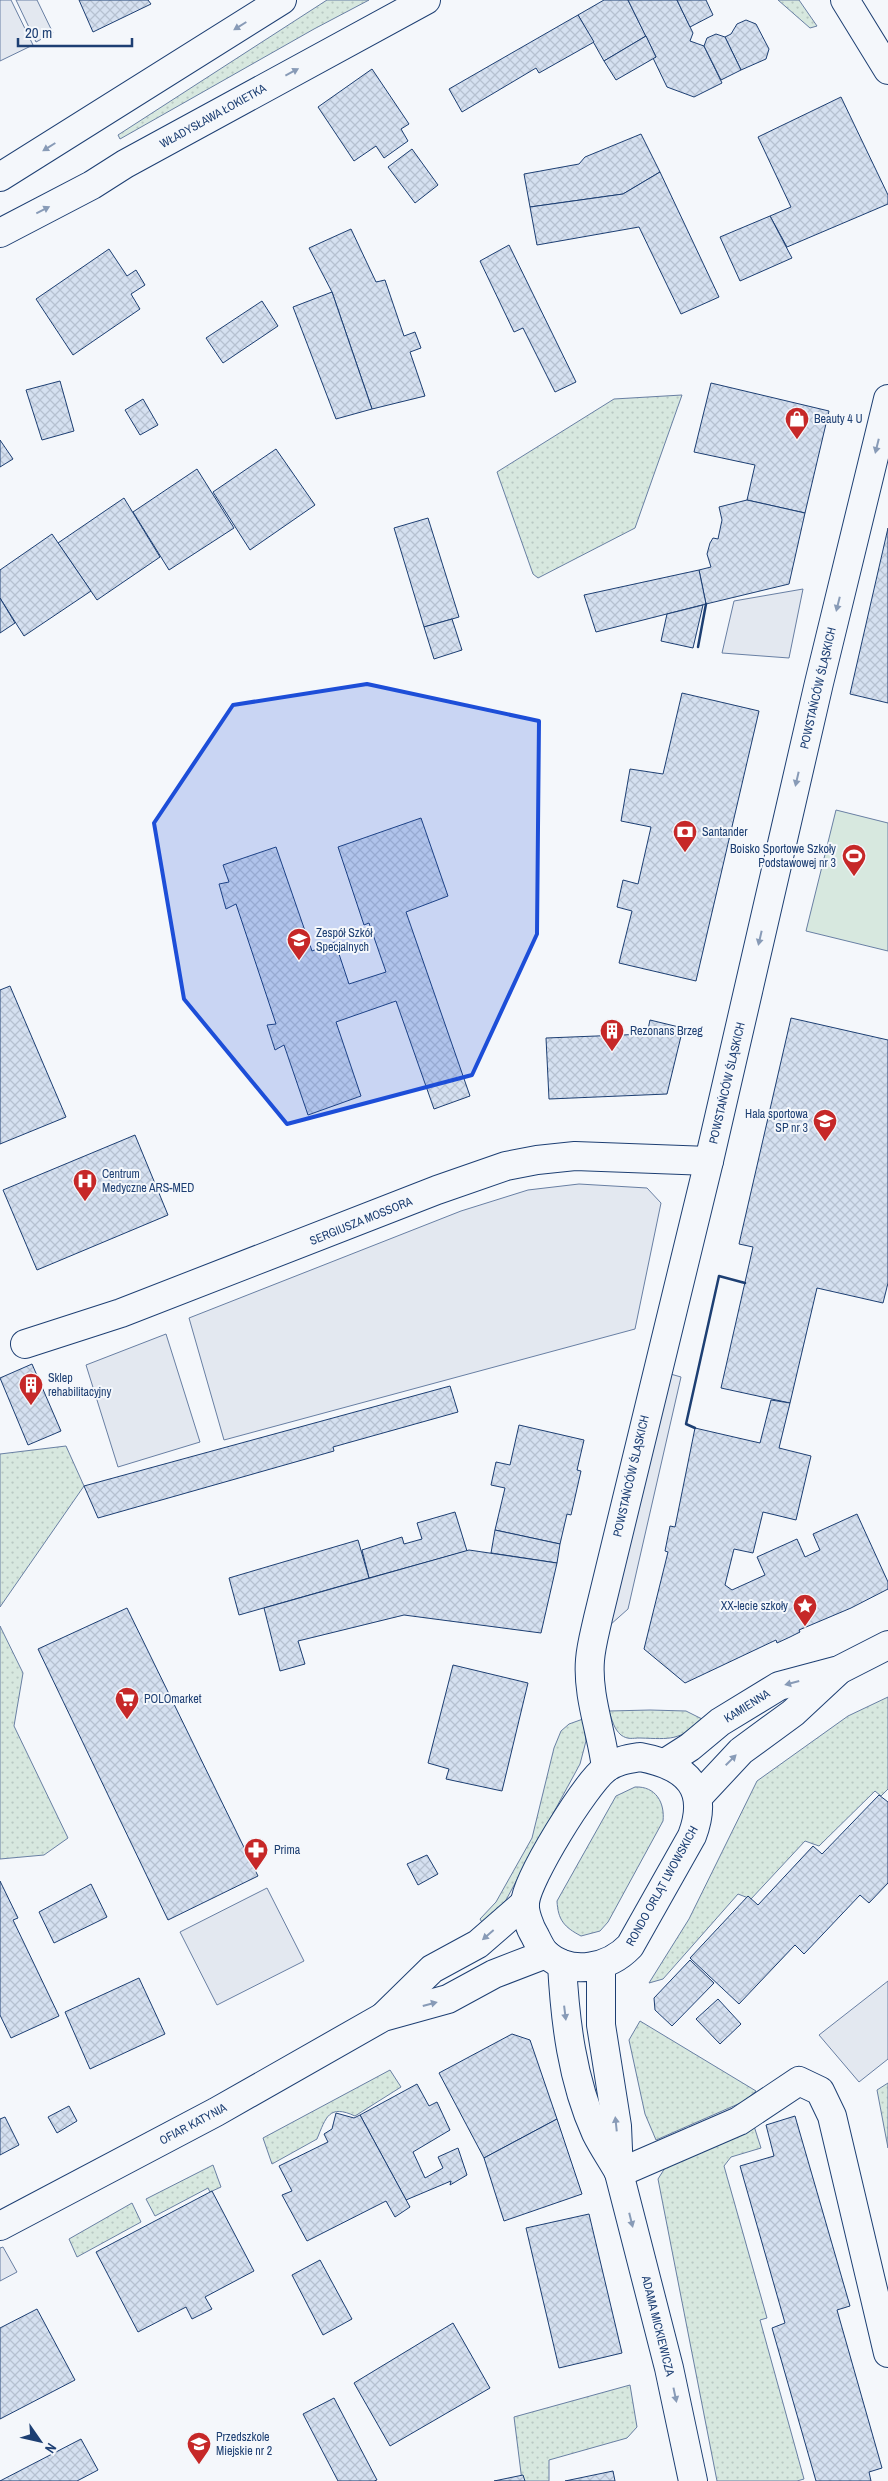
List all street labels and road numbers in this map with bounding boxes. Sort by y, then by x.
street label: WŁADYSŁAWA ŁOKIETKA [157,80,269,152]
street label: POWSTAŃCÓW ŚLĄSKICH [796,626,840,750]
street label: POWSTAŃCÓW ŚLĄSKICH [705,1021,749,1145]
street label: SERGIUSZA MOSSORA [307,1193,415,1249]
street label: POWSTAŃCÓW ŚLĄSKICH [609,1414,653,1538]
street label: KAMIENNA [721,1685,773,1726]
street label: RONDO ORLĄT LWOWSKICH [622,1823,702,1949]
street label: OFIAR KATYNIA [156,2099,230,2148]
street label: ADAMA MICKIEWICZA [638,2273,678,2378]

